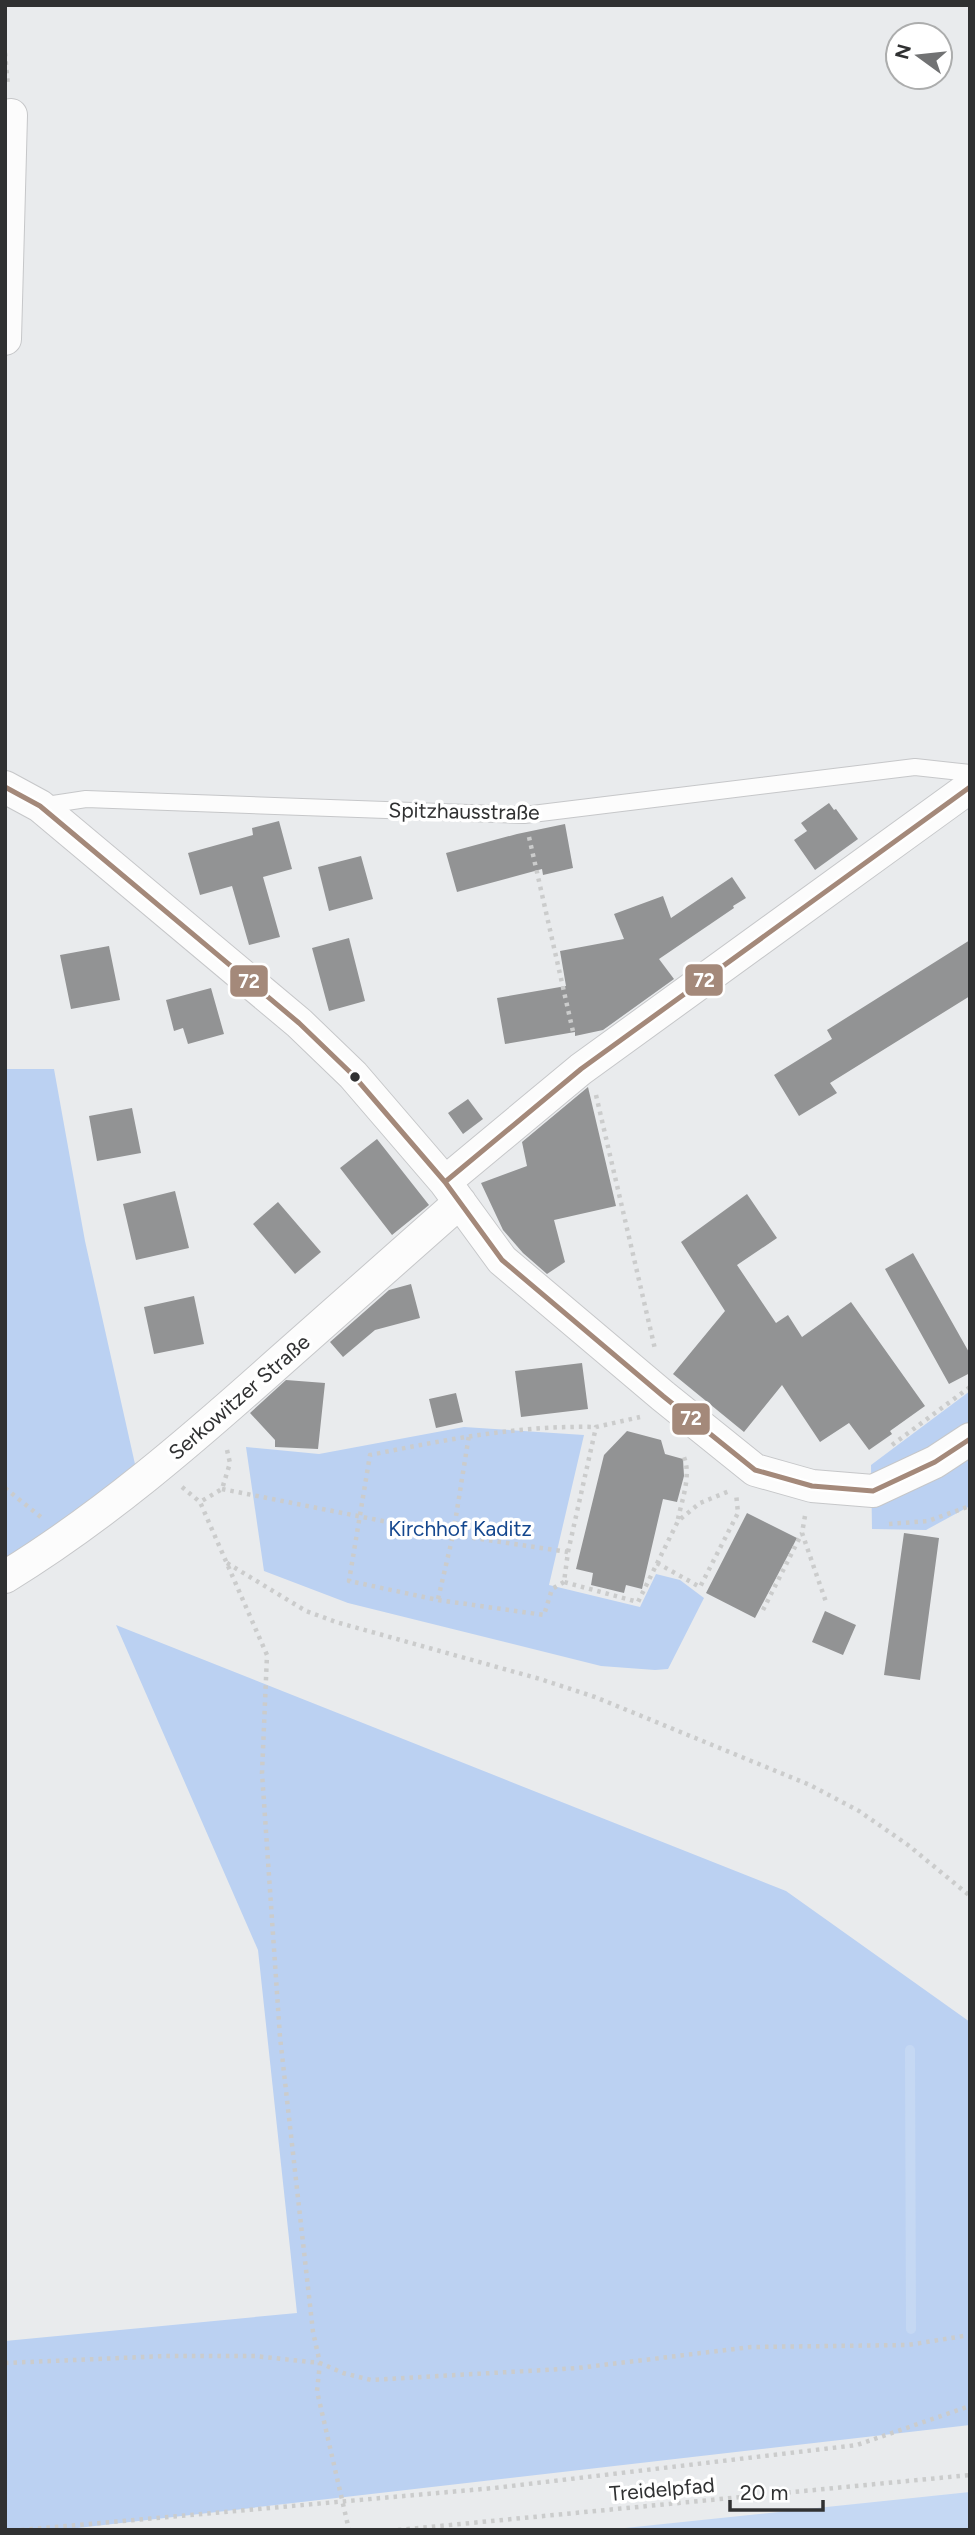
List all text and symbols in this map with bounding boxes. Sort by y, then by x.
north arrow [884,21,954,91]
text: N [890,42,916,62]
street label: Spitzhausstraße [388,797,540,825]
line badge: 72 [684,963,724,997]
line badge: 72 [229,964,269,998]
text: 72 [693,969,715,992]
text: 72 [238,970,260,993]
unlabelled marker [348,1070,362,1084]
street label: Serkowitzer Straße [163,1329,315,1465]
line badge: 72 [671,1402,711,1436]
text: 72 [680,1407,702,1430]
park label: Kirchhof Kaditz [388,1516,532,1541]
scale bar [730,2468,823,2512]
street label: Treidelpfad [608,2472,716,2506]
text: 20 m [740,2480,788,2505]

